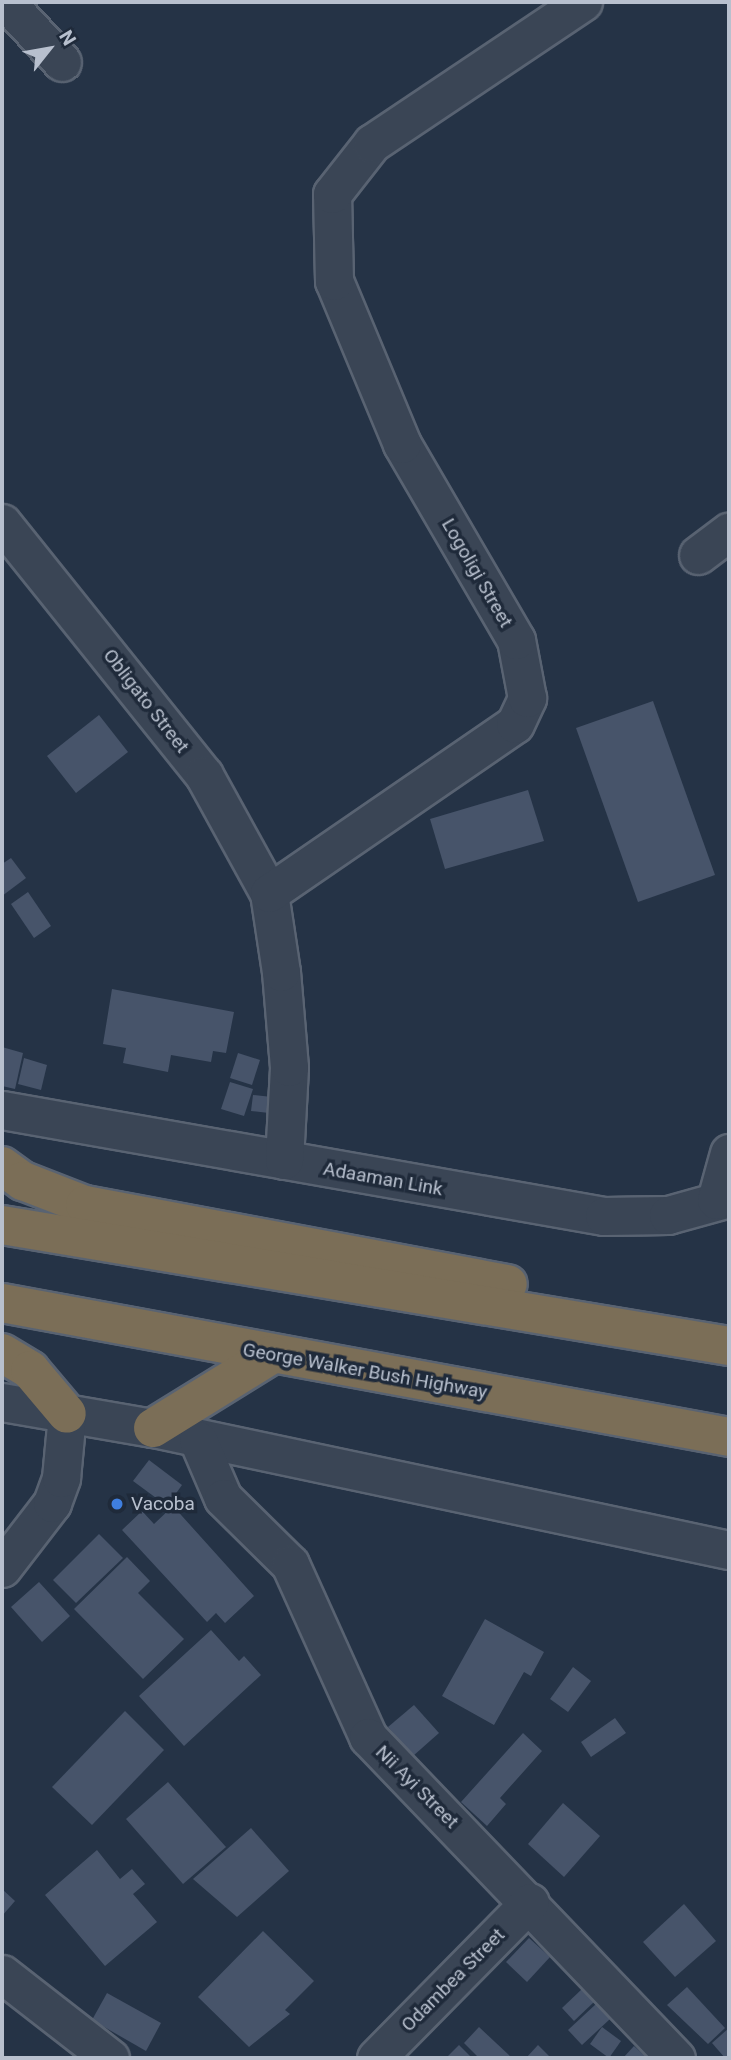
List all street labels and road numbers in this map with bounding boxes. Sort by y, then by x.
street label: Logoligi Street [437,514,517,632]
street label: Obligato Street [98,644,194,758]
street label: Adaaman Link [321,1157,445,1201]
street label: George Walker Bush Highway [241,1338,489,1404]
street label: Nii Ayi Street [371,1741,463,1833]
street label: Odambea Street [397,1924,509,2036]

